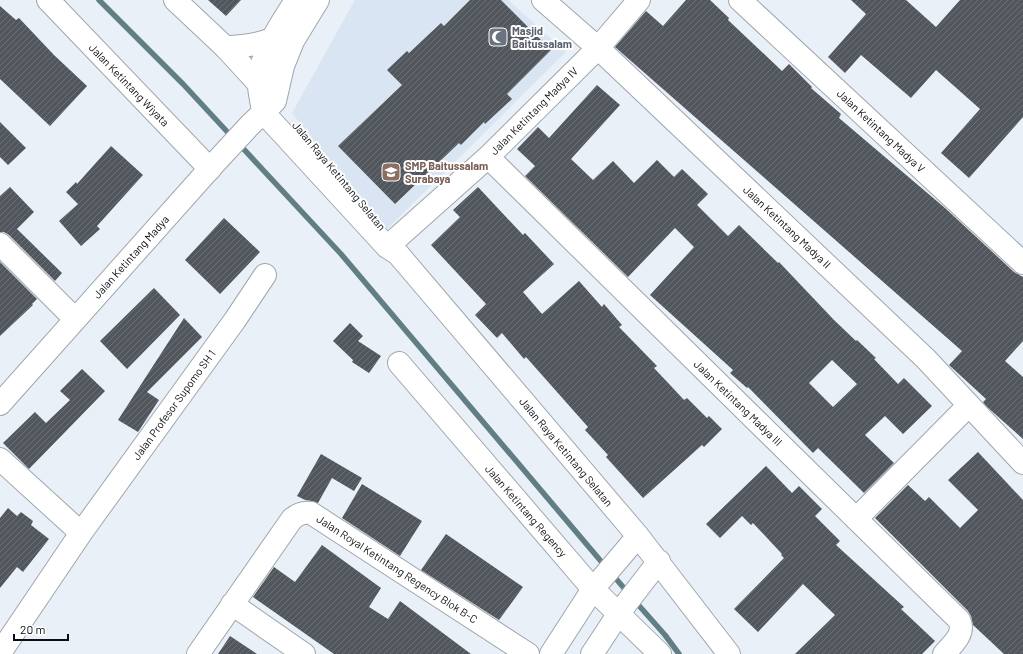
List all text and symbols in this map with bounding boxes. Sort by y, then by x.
place label: Masjid Baitussalam [512,24,572,50]
mosque icon: Masjid Baitussalam [487,26,509,48]
street label: Jalan Ketintang Wiyata [87,41,172,129]
street label: Jalan Ketintang Madya IV [487,64,581,157]
street label: Jalan Ketintang Madya V [835,86,928,175]
street label: Jalan Raya Ketintang Selatan [290,119,389,233]
place label: SMP Baitussalam Surabaya [405,159,488,185]
school or university icon: SMP Baitussalam Surabaya [380,161,402,183]
street label: Jalan Ketintang Madya II [741,183,834,271]
street label: Jalan Ketintang Madya [90,213,171,301]
street label: Jalan Profesor Supomo SH 1 [129,347,218,462]
street label: Jalan Ketintang Madya III [691,357,785,448]
street label: Jalan Raya Ketintang Selatan [517,395,616,509]
street label: Jalan Ketintang Regency [483,462,570,559]
street label: Jalan Royal Ketintang Regency Blok B-C [315,512,480,625]
scale bar [14,616,68,642]
text: 20 m [20,622,46,636]

